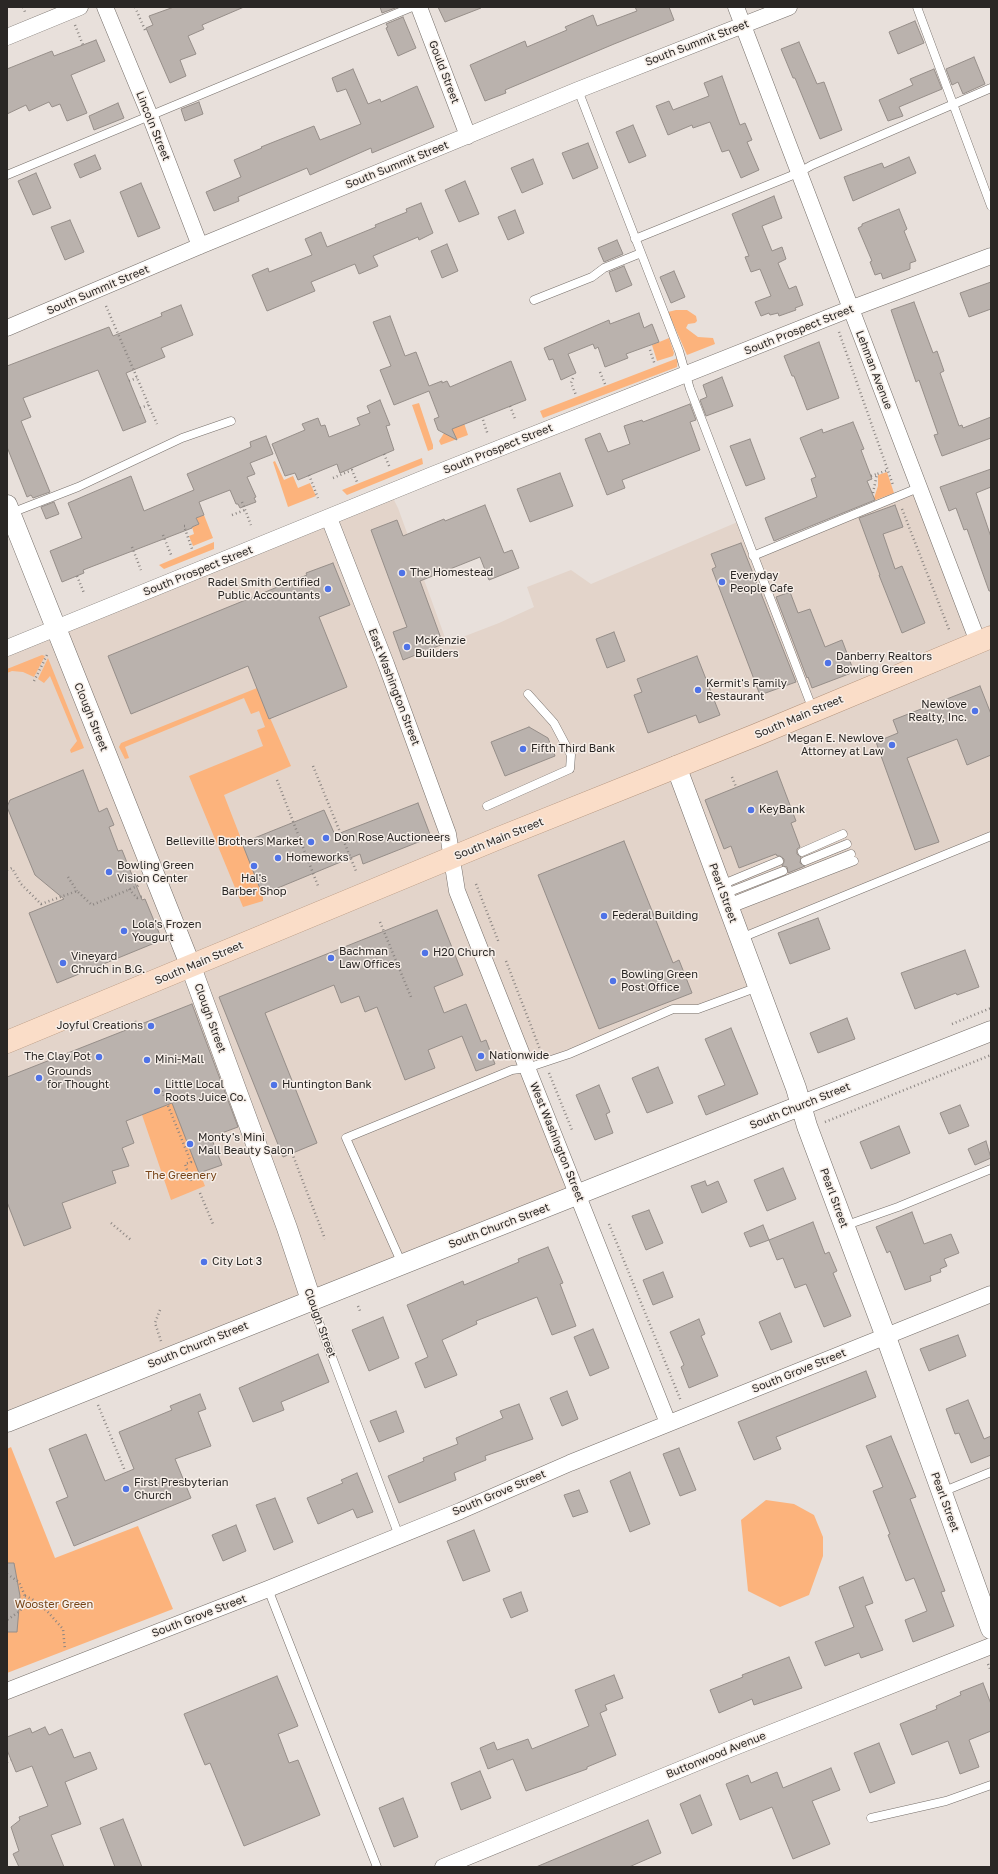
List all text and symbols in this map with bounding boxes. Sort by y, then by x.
street label: South Summit Street [643,17,751,69]
street label: Gould Street [426,39,462,105]
street label: Lincoln Street [133,89,173,163]
street label: South Summit Street [344,138,450,192]
street label: South Summit Street [45,262,151,318]
street label: South Prospect Street [742,302,856,358]
street label: Lehman Avenue [853,329,895,411]
street label: South Prospect Street [441,421,555,477]
street label: South Prospect Street [141,543,255,599]
place label: The Homestead [410,566,493,580]
marker: The Homestead [397,568,407,578]
place label: Everyday People Cafe [730,569,793,595]
place label: Radel Smith Certified Public Accountants [208,576,320,602]
marker: Everyday People Cafe [717,577,727,587]
marker: Radel Smith Certified Public Accountants [323,584,333,594]
street label: East Washington Street [366,627,422,747]
place label: McKenzie Builders [415,634,466,660]
marker: McKenzie Builders [402,642,412,652]
place label: Danberry Realtors Bowling Green [836,650,932,676]
marker: Danberry Realtors Bowling Green [823,658,833,668]
place label: Kermit's Family Restaurant [706,677,787,703]
street label: Clough Street [71,681,111,753]
marker: Kermit's Family Restaurant [693,685,703,695]
street label: South Main Street [753,692,845,742]
place label: Newlove Realty, Inc. [908,698,967,724]
marker: Newlove Realty, Inc. [970,706,980,716]
place label: Megan E. Newlove Attorney at Law [787,732,884,758]
marker: Megan E. Newlove Attorney at Law [887,740,897,750]
place label: Fifth Third Bank [531,742,615,756]
marker: Fifth Third Bank [518,744,528,754]
place label: KeyBank [759,803,805,817]
marker: KeyBank [746,805,756,815]
street label: South Main Street [453,815,545,863]
place label: Don Rose Auctioneers [334,831,450,845]
marker: Don Rose Auctioneers [321,833,331,843]
place label: Belleville Brothers Market [166,835,303,849]
marker: Belleville Brothers Market [306,837,316,847]
place label: Homeworks [286,851,349,865]
marker: Homeworks [273,853,283,863]
place label: Bowling Green Vision Center [117,859,194,885]
marker: Hal's Barber Shop [249,861,259,871]
street label: Pearl Street [706,861,740,925]
marker: Bowling Green Vision Center [104,867,114,877]
place label: Hal's Barber Shop [221,872,287,898]
place label: Federal Building [612,909,698,923]
marker: Federal Building [599,911,609,921]
place label: Lola's Frozen Yougurt [132,918,201,944]
marker: Lola's Frozen Yougurt [119,926,129,936]
street label: South Main Street [153,938,245,988]
place label: Bachman Law Offices [339,945,401,971]
place label: H20 Church [433,946,495,960]
marker: H20 Church [420,948,430,958]
place label: Vineyard Chruch in B.G. [71,950,145,976]
marker: Bachman Law Offices [326,953,336,963]
marker: Vineyard Chruch in B.G. [58,958,68,968]
place label: Bowling Green Post Office [621,968,698,994]
marker: Bowling Green Post Office [608,976,618,986]
street label: Clough Street [191,981,229,1055]
place label: Joyful Creations [57,1019,143,1033]
marker: Joyful Creations [146,1021,156,1031]
place label: Nationwide [489,1049,549,1063]
place label: The Clay Pot [24,1050,91,1064]
marker: Nationwide [476,1051,486,1061]
marker: The Clay Pot [94,1052,104,1062]
place label: Mini-Mall [155,1053,204,1067]
marker: Mini-Mall [142,1055,152,1065]
place label: Grounds for Thought [47,1065,109,1091]
marker: Grounds for Thought [34,1073,44,1083]
place label: Little Local Roots Juice Co. [165,1078,247,1104]
place label: Huntington Bank [282,1078,372,1092]
marker: Huntington Bank [269,1080,279,1090]
street label: West Washington Street [527,1080,587,1204]
street label: South Church Street [748,1080,852,1132]
marker: Little Local Roots Juice Co. [152,1086,162,1096]
place label: Monty's Mini Mall Beauty Salon [198,1131,294,1157]
marker: Monty's Mini Mall Beauty Salon [185,1139,195,1149]
street label: Pearl Street [817,1166,851,1230]
park label: The Greenery [145,1169,217,1183]
street label: South Church Street [447,1201,551,1251]
place label: City Lot 3 [212,1255,262,1269]
marker: City Lot 3 [199,1257,209,1267]
street label: Clough Street [301,1286,339,1360]
street label: South Church Street [146,1319,250,1371]
street label: South Grove Street [750,1346,848,1396]
street label: South Grove Street [450,1467,548,1519]
street label: Pearl Street [928,1470,962,1534]
place label: First Presbyterian Church [134,1476,228,1502]
marker: First Presbyterian Church [121,1484,131,1494]
street label: South Grove Street [150,1592,248,1640]
park label: Wooster Green [15,1598,93,1612]
street label: Buttonwood Avenue [664,1729,768,1781]

